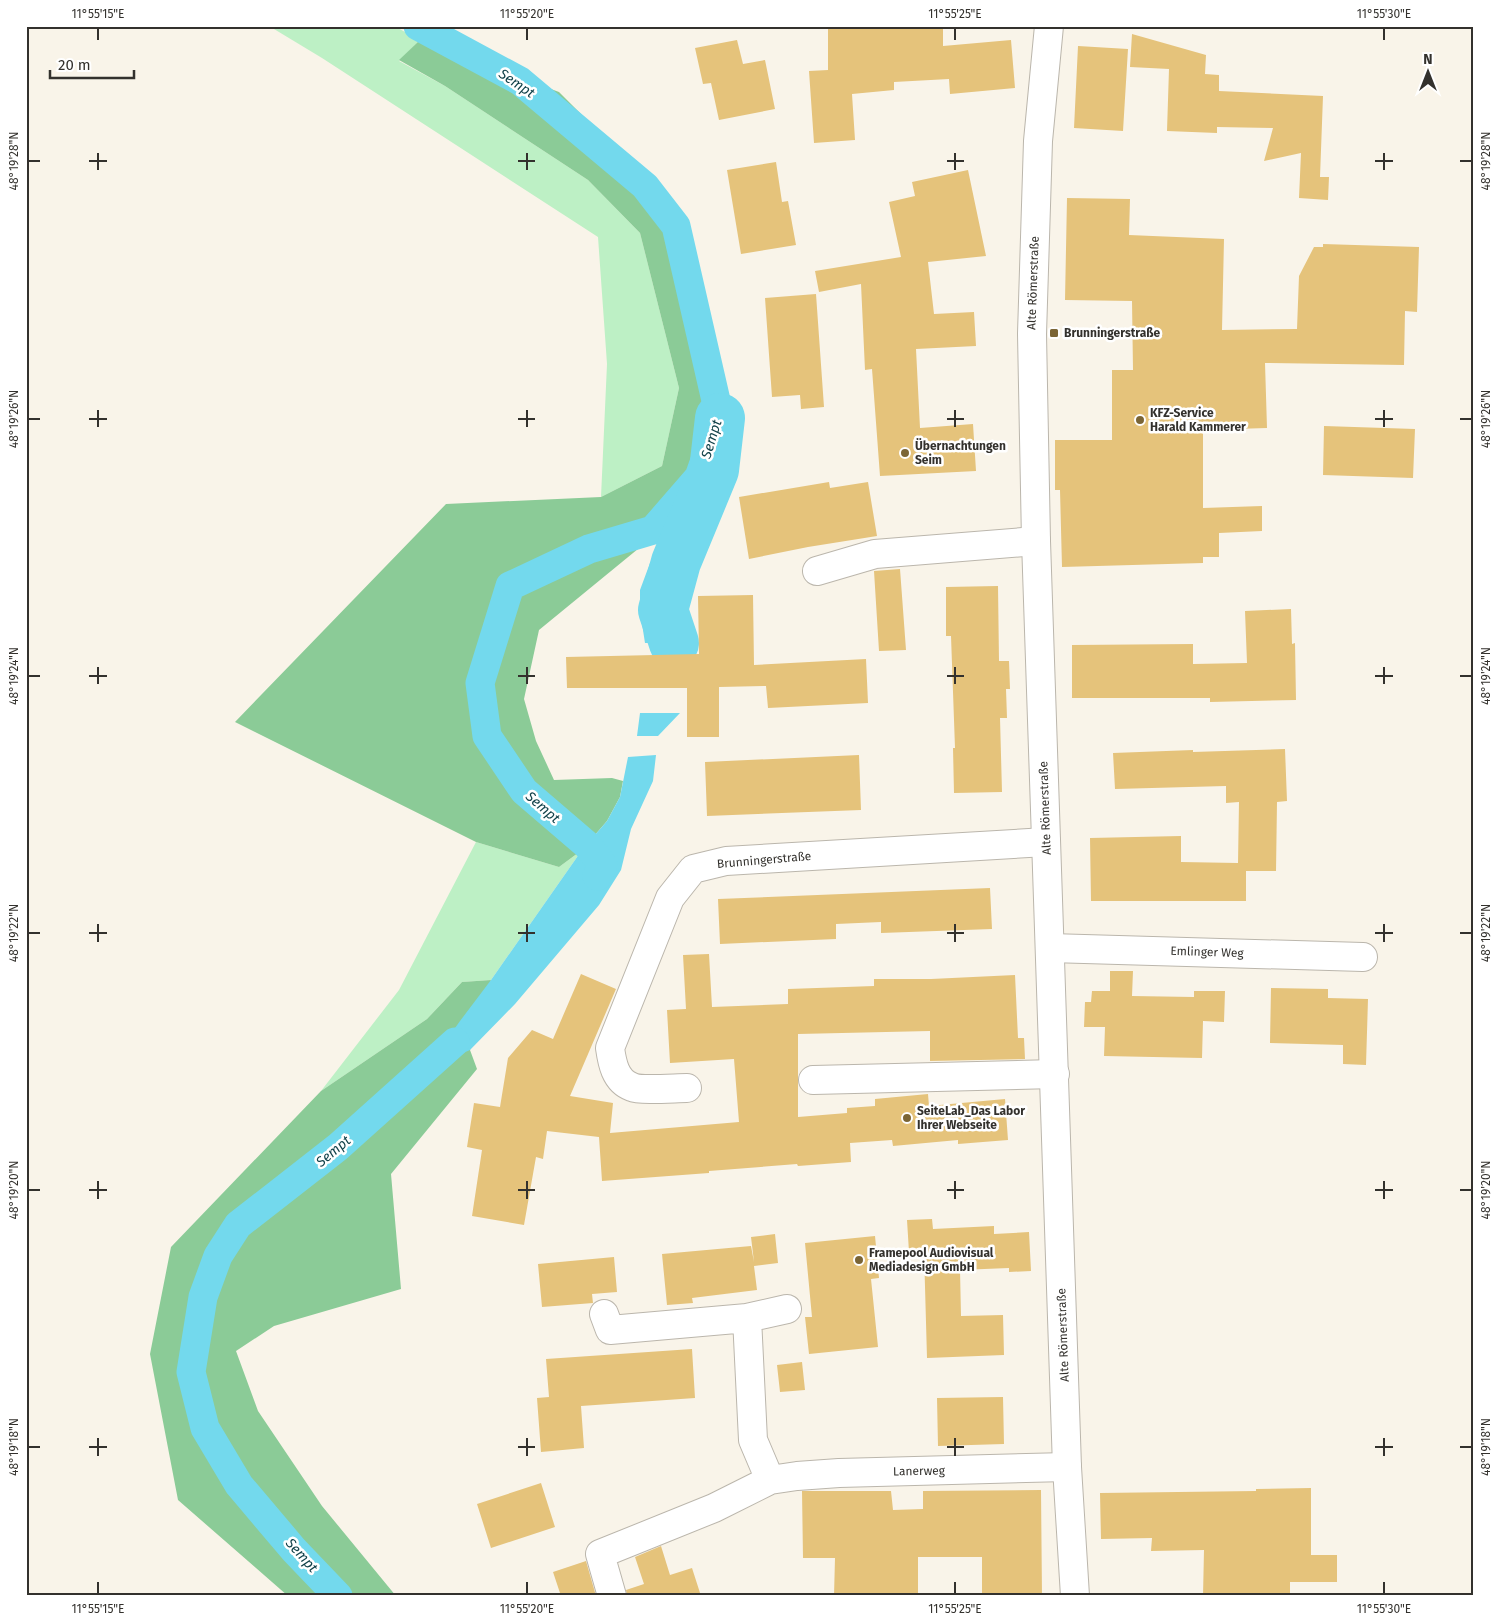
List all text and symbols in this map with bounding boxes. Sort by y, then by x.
text: 11°55'15"E [72,7,124,21]
text: 11°55'20"E [500,7,554,21]
text: 11°55'25"E [928,7,982,21]
text: 11°55'30"E [1357,7,1411,21]
scale bar [50,48,134,80]
north arrow [1402,48,1452,98]
text: N [1423,51,1433,68]
text: 20 m [58,56,91,74]
water label: Sempt [495,65,538,102]
text: 48°19'28"N [7,132,21,190]
text: 48°19'28"N [1479,132,1493,190]
street label: Alte Römerstraße [1024,236,1042,330]
place label: Brunningerstraße [1064,326,1161,340]
marker: Brunningerstraße [1048,327,1060,339]
text: 48°19'26"N [7,390,21,448]
text: 48°19'26"N [1479,390,1493,448]
place label: KFZ-Service Harald Kammerer [1150,406,1246,434]
marker: KFZ-Service Harald Kammerer [1134,414,1146,426]
water label: Sempt [697,418,725,462]
place label: Übernachtungen Seim [915,437,1006,467]
marker: Übernachtungen Seim [899,447,911,459]
text: 48°19'24"N [7,647,21,705]
text: 48°19'24"N [1479,647,1493,705]
street label: Alte Römerstraße [1036,761,1054,855]
water label: Sempt [521,787,563,827]
street label: Brunningerstraße [716,849,812,871]
text: 48°19'22"N [7,904,21,962]
text: 48°19'22"N [1479,904,1493,962]
street label: Emlinger Weg [1170,944,1245,960]
place label: SeiteLab_Das Labor Ihrer Webseite [917,1104,1025,1132]
marker: SeiteLab_Das Labor Ihrer Webseite [901,1112,913,1124]
water label: Sempt [312,1132,354,1171]
text: 48°19'20"N [7,1161,21,1219]
text: 48°19'20"N [1479,1161,1493,1219]
place label: Framepool Audiovisual Mediadesign GmbH [869,1246,994,1274]
marker: Framepool Audiovisual Mediadesign GmbH [853,1254,865,1266]
street label: Alte Römerstraße [1054,1288,1072,1382]
text: 48°19'18"N [7,1418,21,1476]
text: 48°19'18"N [1479,1418,1493,1476]
street label: Lanerweg [893,1464,946,1478]
water label: Sempt [281,1534,321,1576]
text: 11°55'15"E [72,1602,124,1616]
text: 11°55'20"E [500,1602,554,1616]
text: 11°55'25"E [928,1602,982,1616]
text: 11°55'30"E [1357,1602,1411,1616]

